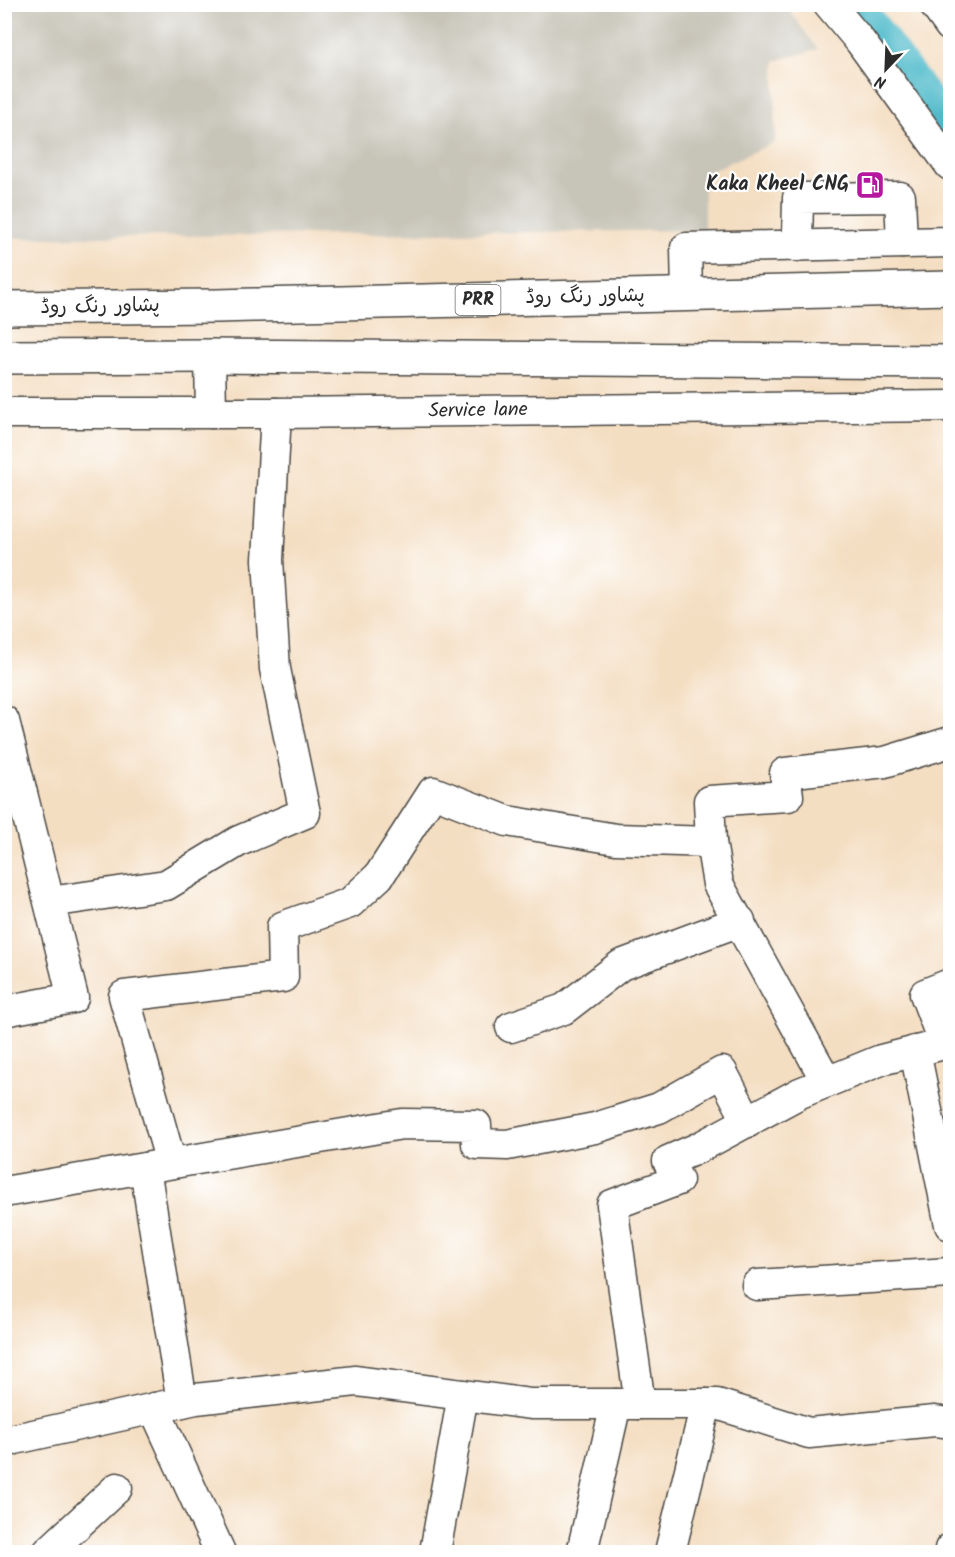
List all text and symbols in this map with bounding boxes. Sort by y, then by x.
north arrow [856,39,916,99]
text: N [871,68,890,95]
place label: Kaka Kheel CNG [706,169,849,201]
fuel station icon: Kaka Kheel CNG [854,169,886,201]
street label: پشاور رنگ روڈ [525,280,645,314]
road number: PRR [456,285,500,315]
street label: پشاور رنگ روڈ [40,290,160,324]
street label: Service lane [428,394,528,428]

